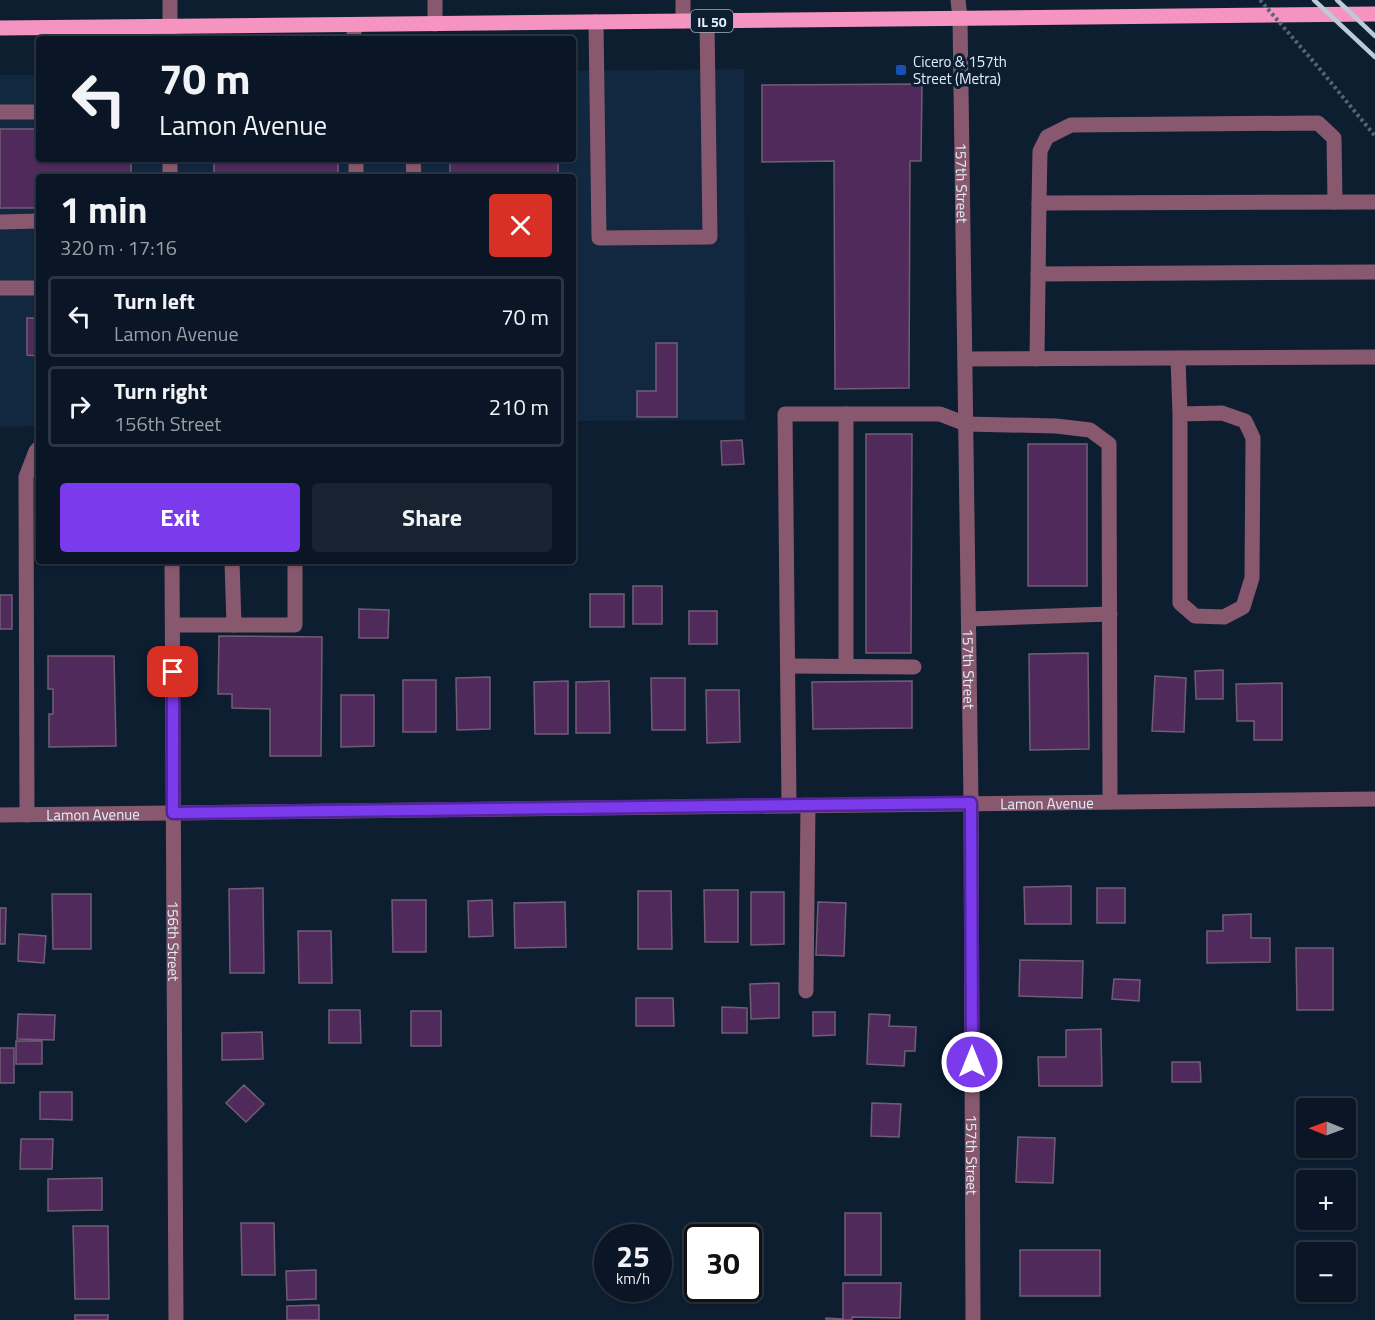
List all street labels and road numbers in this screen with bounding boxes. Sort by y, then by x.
road number: IL 50 [691,10,733,32]
street label: 157th Street [950,142,974,224]
street label: 157th Street [957,628,981,710]
street label: Lamon Avenue [1000,791,1094,815]
street label: Lamon Avenue [46,802,140,826]
street label: 156th Street [162,901,186,982]
street label: 157th Street [961,1114,984,1196]

